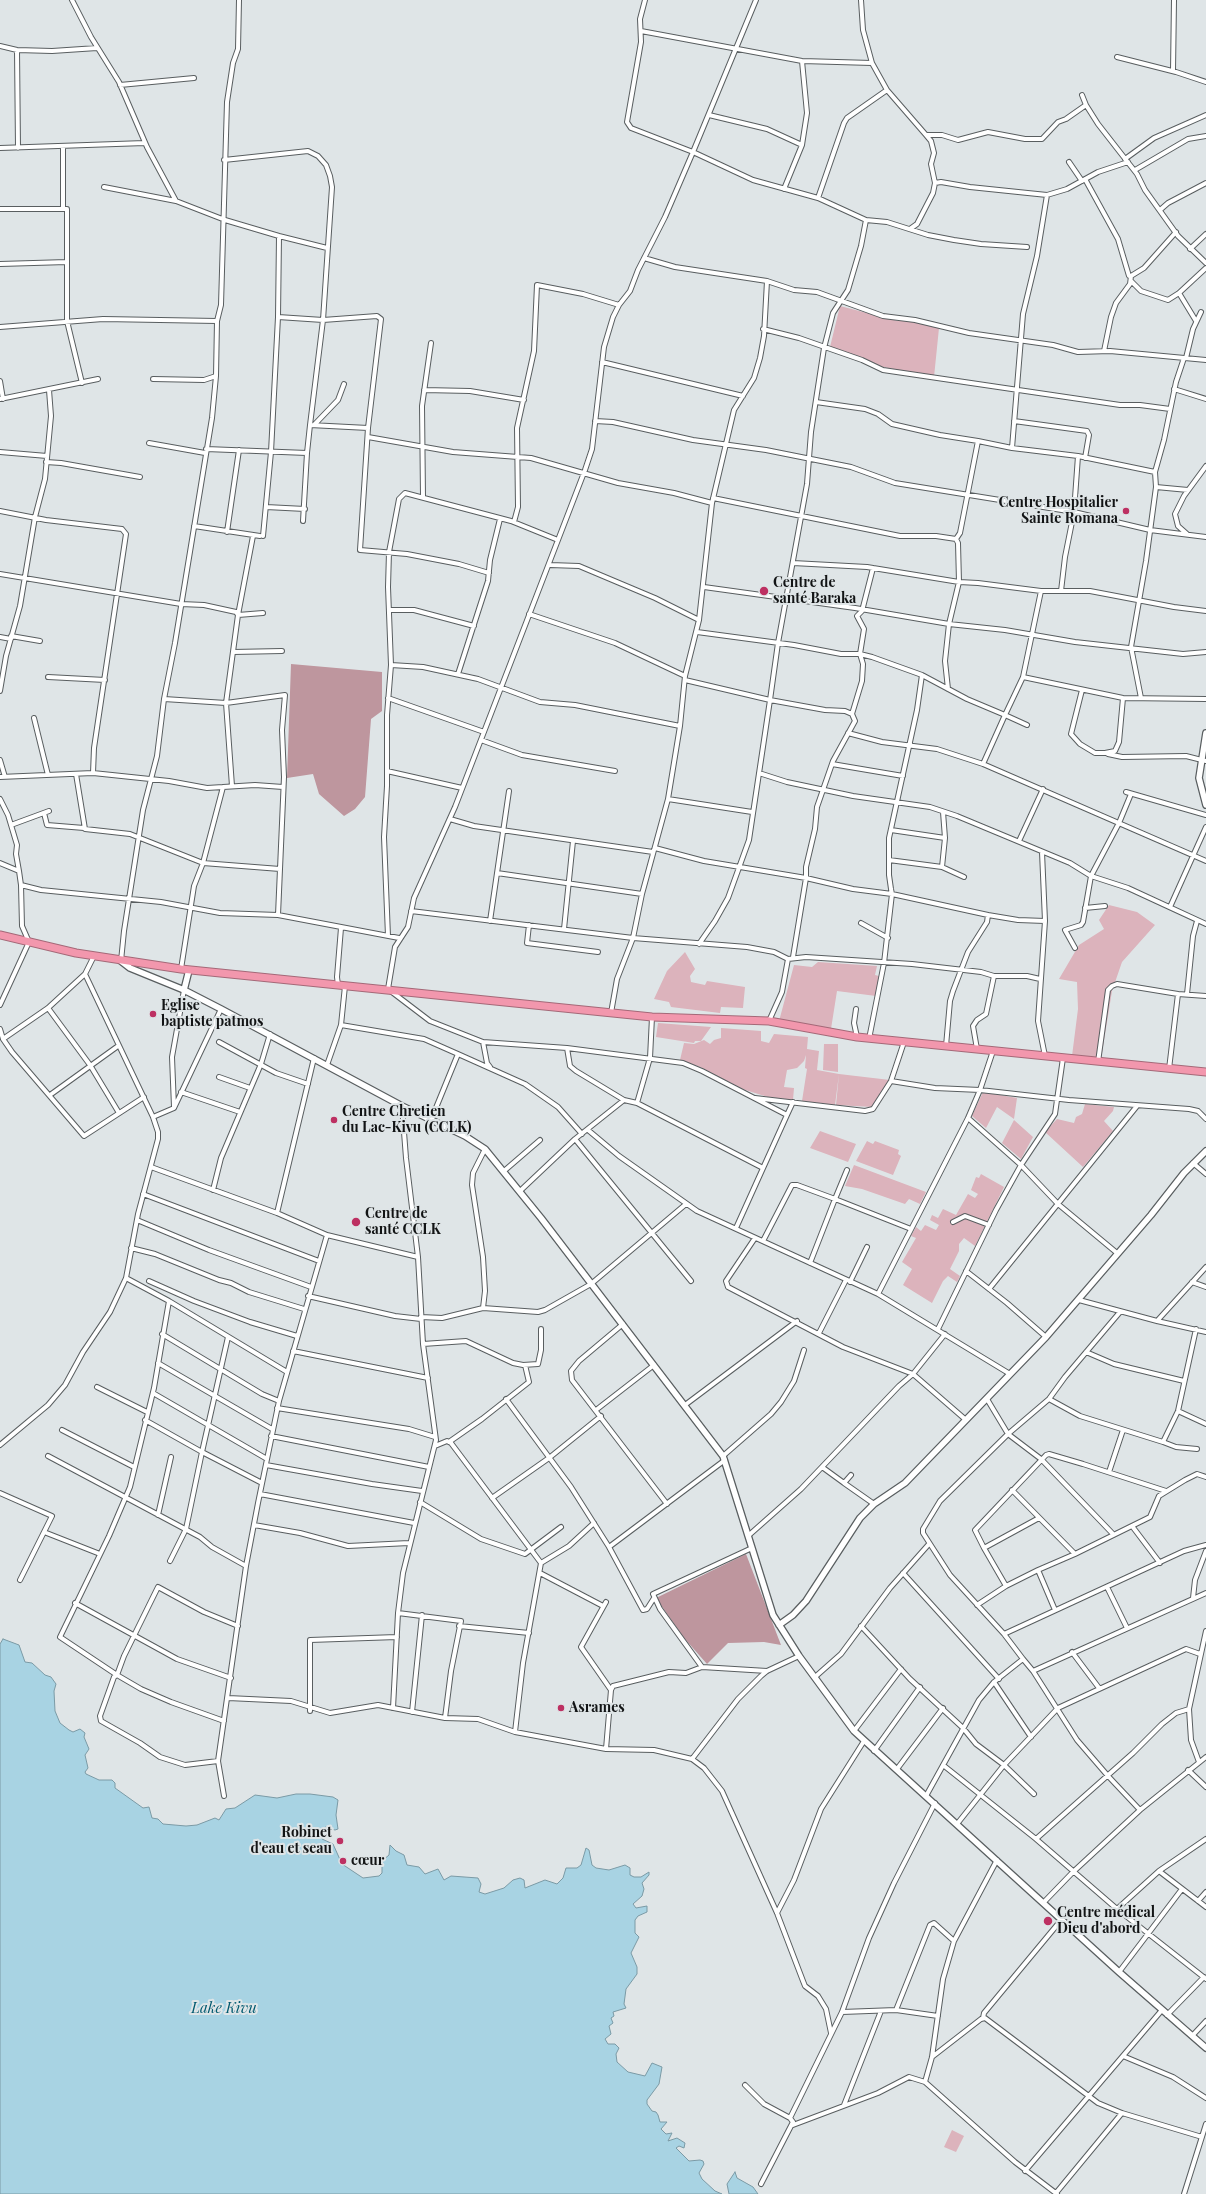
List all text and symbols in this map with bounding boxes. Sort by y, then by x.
place label: Centre Hospitalier Sainte Romana [998,495,1118,528]
marker: Centre Hospitalier Sainte Romana [1121,506,1131,516]
place label: Centre de santé Baraka [773,575,856,608]
marker: Centre de santé Baraka [758,585,770,597]
place label: Eglise baptiste patmos [161,998,263,1030]
marker: Eglise baptiste patmos [148,1009,158,1019]
place label: Centre Chretien du Lac-Kivu (CCLK) [342,1104,471,1136]
marker: Centre Chretien du Lac-Kivu (CCLK) [329,1115,339,1125]
place label: Centre de santé CCLK [365,1206,441,1238]
marker: Centre de santé CCLK [350,1216,362,1228]
place label: Asrames [569,1700,625,1716]
marker: Asrames [556,1703,566,1713]
place label: Robinet d'eau et seau [250,1825,332,1858]
marker: Robinet d'eau et seau [335,1836,345,1846]
place label: cœur [351,1853,384,1869]
marker: cœur [338,1856,348,1866]
place label: Centre médical Dieu d'abord [1057,1905,1155,1938]
marker: Centre médical Dieu d'abord [1042,1915,1054,1927]
water label: Lake Kivu [191,1999,257,2017]

